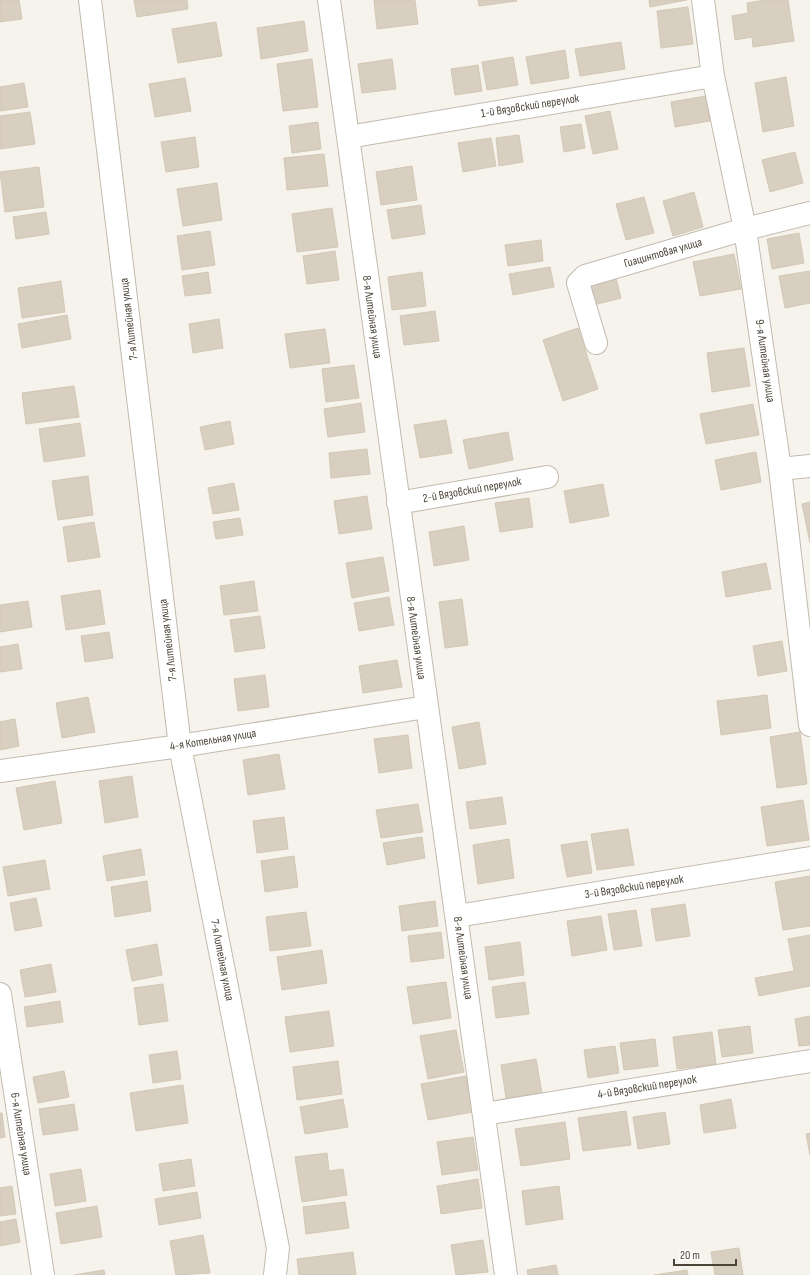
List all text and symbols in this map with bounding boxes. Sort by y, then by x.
street label: 1-й Вязовский переулок [480,91,581,121]
street label: Гиацинтовая улица [622,235,704,271]
street label: 8-я Литейная улица [359,275,385,360]
street label: 7-я Литейная улица [116,277,141,361]
street label: 9-я Литейная улица [752,319,778,404]
street label: 2-й Вязовский переулок [421,474,523,506]
street label: 8-я Литейная улица [403,596,429,681]
street label: 7-я Литейная улица [155,598,180,682]
street label: 4-я Котельная улица [169,726,258,754]
street label: 3-й Вязовский переулок [583,872,685,902]
street label: 8-я Литейная улица [450,916,476,1001]
street label: 7-я Литейная улица [207,918,237,1002]
street label: 4-й Вязовский переулок [596,1072,698,1102]
street label: 6-я Литейная улица [7,1092,35,1177]
scale bar [674,1241,736,1267]
text: 20 m [680,1248,700,1263]

